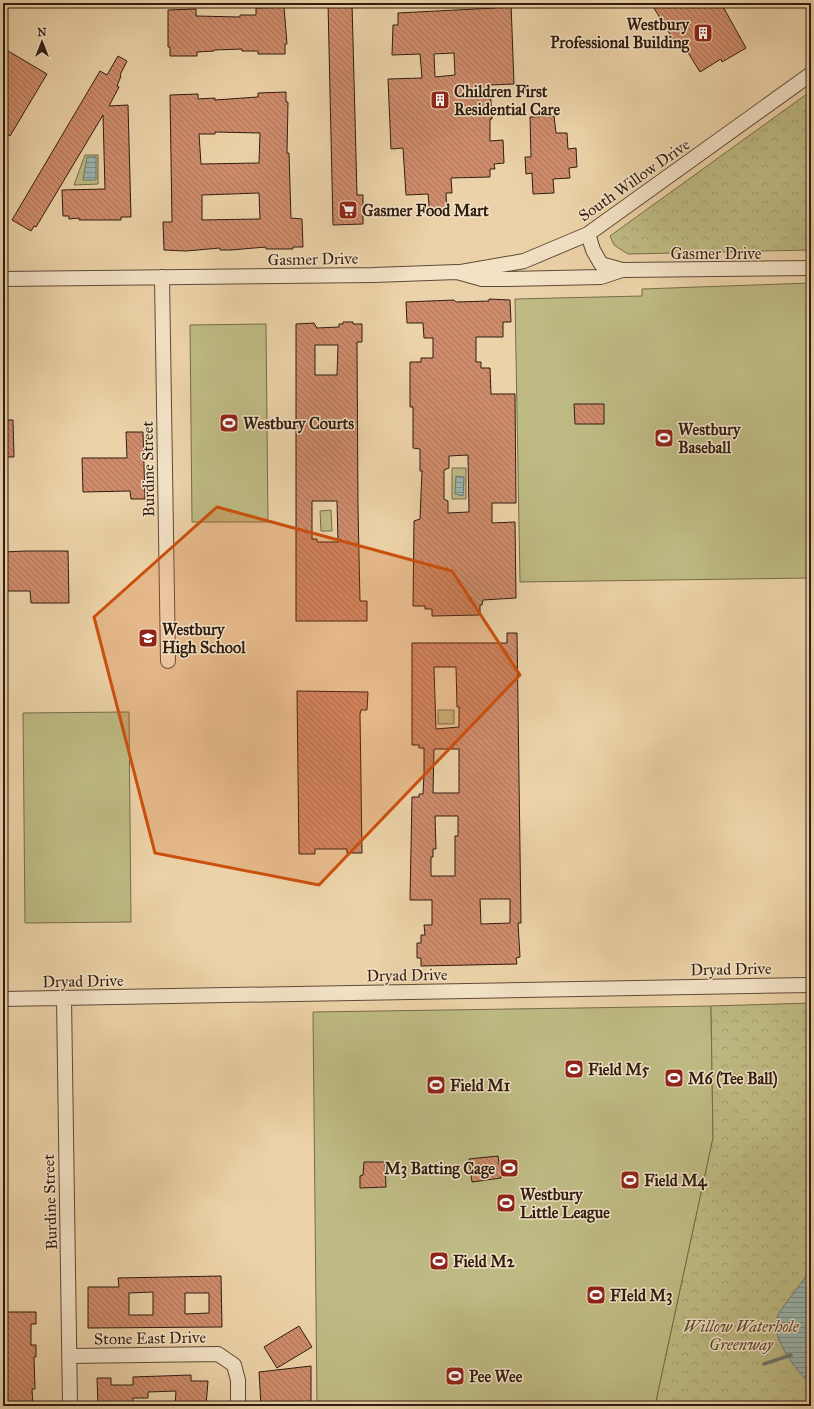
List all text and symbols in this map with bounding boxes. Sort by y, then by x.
place label: Westbury Professional Building [550,15,691,53]
north arrow [22,22,62,62]
building icon: Westbury Professional Building [692,22,714,44]
text: N [37,26,47,39]
place label: Children First Residential Care [454,82,560,119]
building icon: Children First Residential Care [429,89,451,111]
street label: South Willow Drive [575,134,693,225]
supermarket icon: Gasmer Food Mart [337,199,359,221]
place label: Gasmer Food Mart [362,201,489,220]
street label: Gasmer Drive [671,244,762,263]
street label: Gasmer Drive [267,249,359,269]
sports icon: Westbury Courts [218,412,240,434]
place label: Westbury Courts [243,414,354,434]
place label: Westbury Baseball [678,420,742,457]
street label: Burdine Street [138,421,158,517]
sports icon: Westbury Baseball [653,427,675,449]
place label: Westbury High School [162,620,246,658]
school or university icon: Westbury High School [137,627,159,649]
street label: Dryad Drive [690,959,772,979]
street label: Dryad Drive [366,965,448,985]
street label: Dryad Drive [42,971,124,991]
sports icon: Field M5 [563,1058,585,1080]
place label: Field M5 [588,1060,650,1079]
sports icon: M6 (Tee Ball) [663,1067,685,1089]
place label: M6 (Tee Ball) [688,1069,778,1089]
sports icon: Field M1 [425,1074,447,1096]
place label: Field M1 [450,1076,511,1095]
street label: Burdine Street [39,1153,61,1250]
sports icon: M3 Batting Cage [498,1157,520,1179]
place label: M3 Batting Cage [384,1159,495,1179]
sports icon: Field M4 [619,1169,641,1191]
place label: Field M4 [644,1171,708,1191]
place label: Westbury Little League [520,1185,610,1223]
sports icon: Westbury Little League [495,1192,517,1214]
sports icon: Field M2 [428,1250,450,1272]
place label: Field M2 [453,1252,516,1271]
sports icon: FIeld M3 [585,1284,607,1306]
place label: FIeld M3 [610,1286,672,1306]
park label: Willow Waterhole Greenway [683,1317,800,1354]
street label: Stone East Drive [94,1328,206,1348]
sports icon: Pee Wee [444,1365,466,1387]
place label: Pee Wee [469,1367,523,1386]

